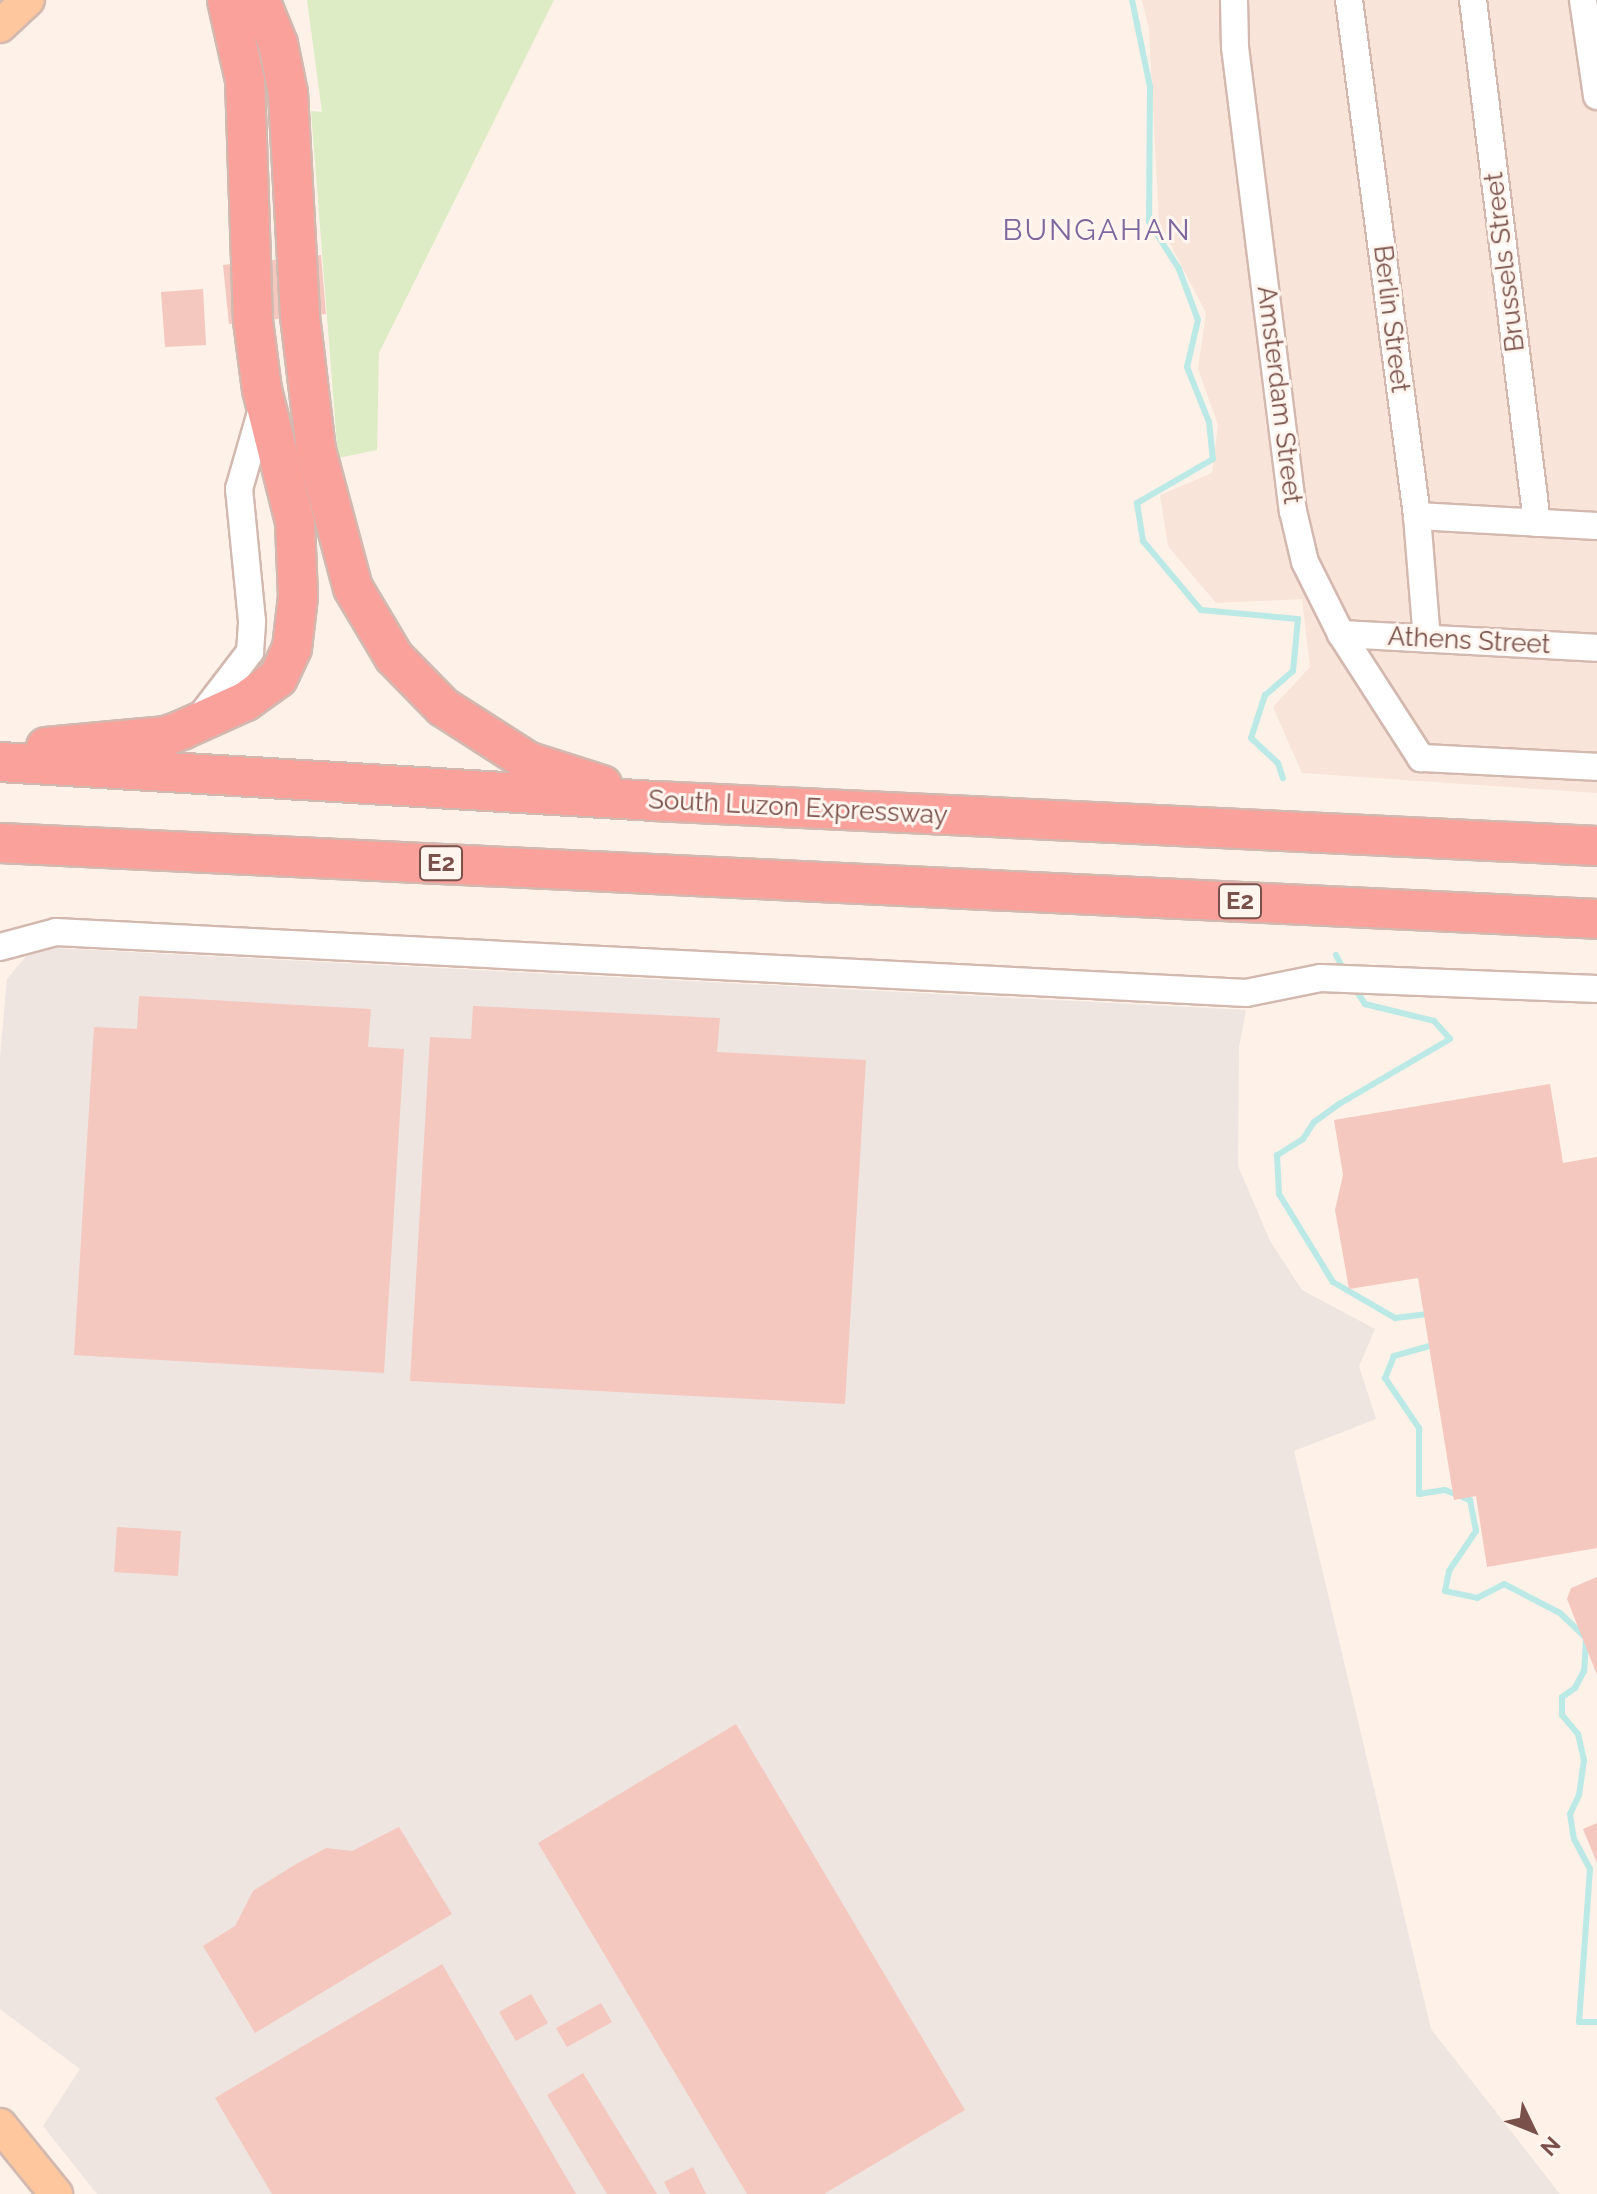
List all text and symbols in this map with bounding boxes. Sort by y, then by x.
street label: Brussels Street [1479,170,1531,354]
district label: BUNGAHAN [1002,212,1192,248]
street label: Berlin Street [1366,243,1416,395]
street label: Amsterdam Street [1250,284,1308,506]
street label: Athens Street [1387,621,1551,661]
street label: South Luzon Expressway [647,785,949,831]
road number: E2 [419,843,463,883]
road number: E2 [1218,881,1262,921]
north arrow [1493,2090,1573,2170]
text: N [1535,2131,1566,2161]

